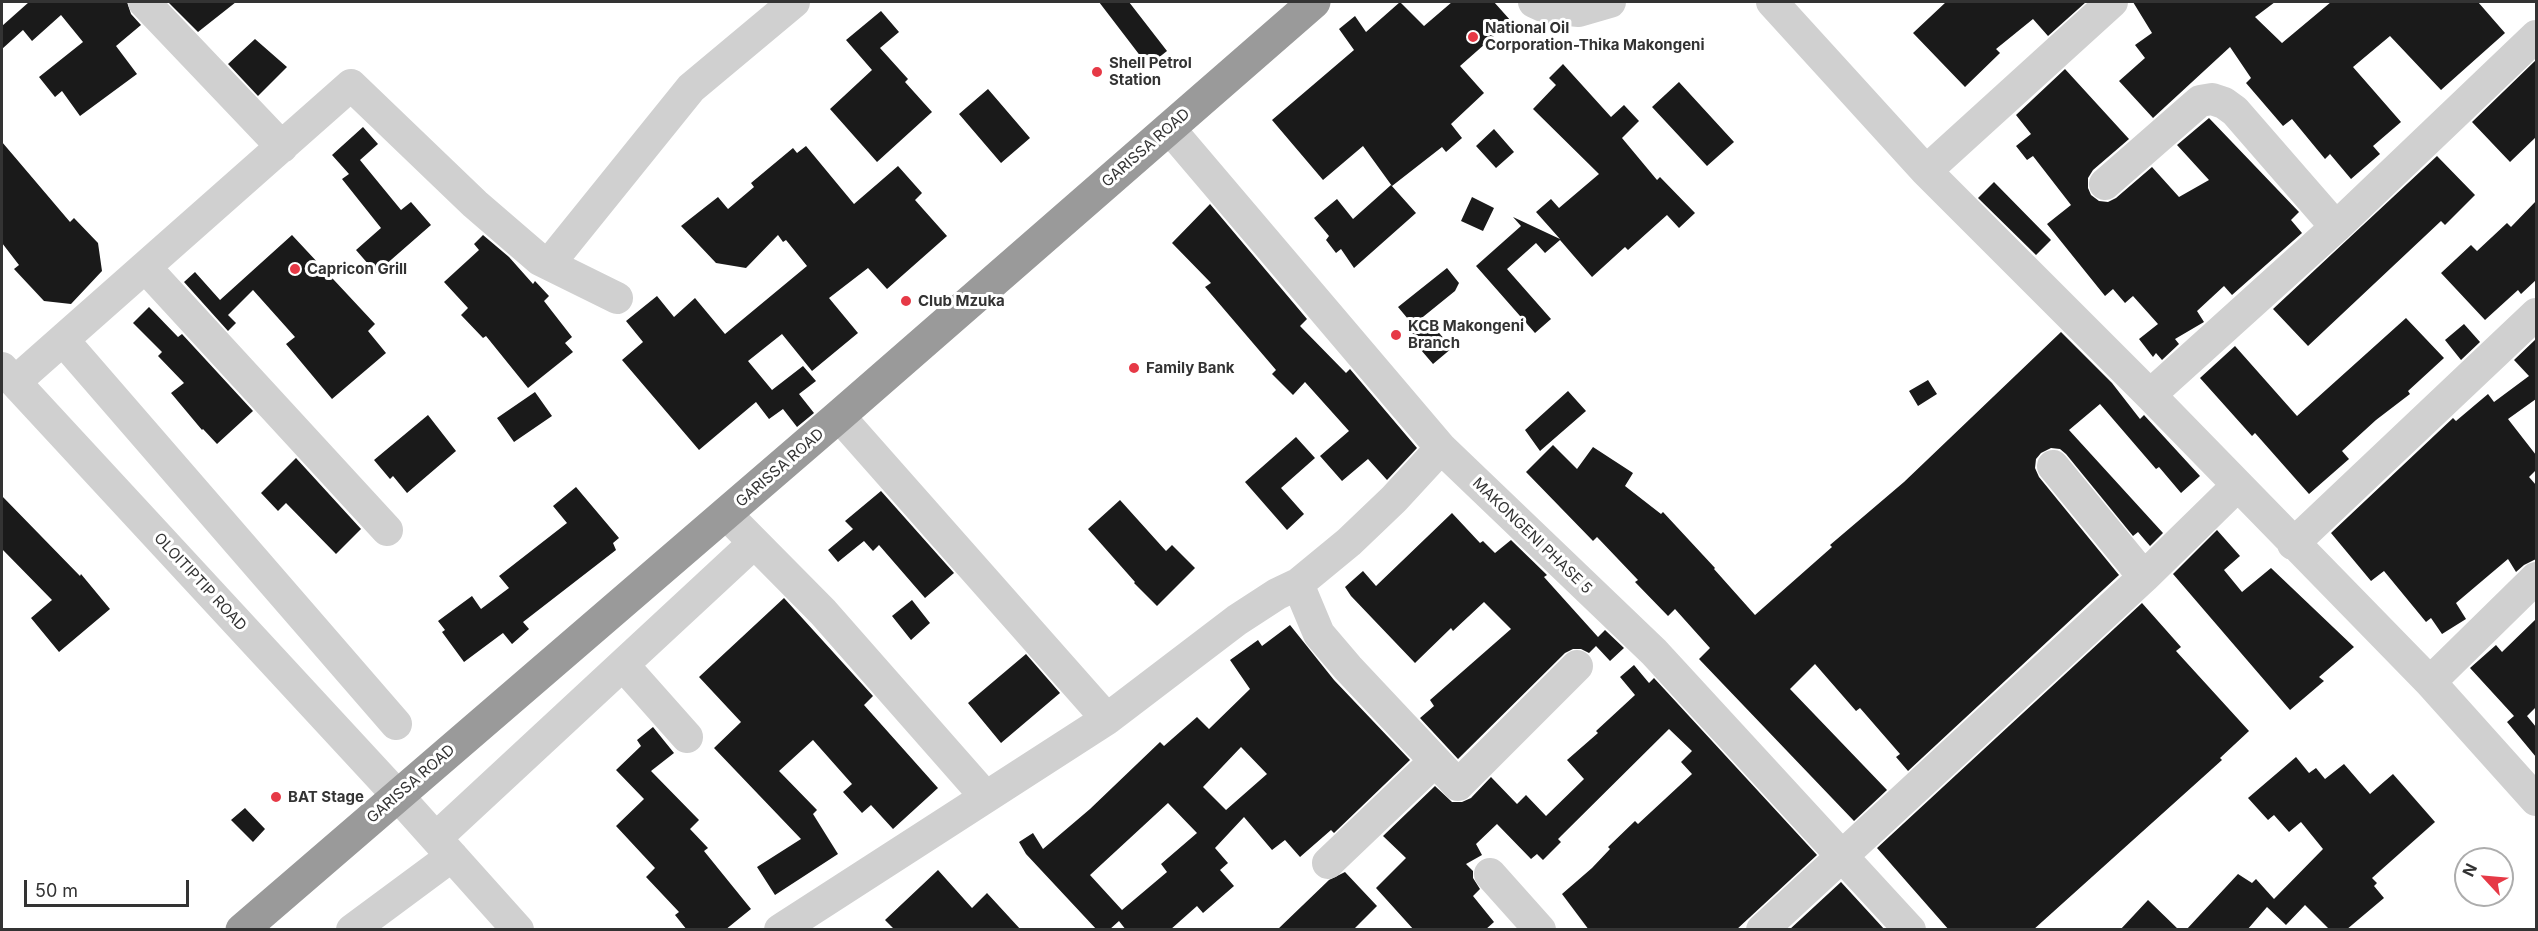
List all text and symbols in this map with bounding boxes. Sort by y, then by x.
place label: National Oil Corporation-Thika Makongeni [1485,19,1705,54]
marker: National Oil Corporation-Thika Makongeni [1466,30,1480,44]
place label: Shell Petrol Station [1109,54,1192,89]
marker: Shell Petrol Station [1090,65,1104,79]
street label: GARISSA ROAD [1098,105,1194,191]
place label: Capricon Grill [307,260,407,278]
marker: Capricon Grill [288,262,302,276]
place label: Club Mzuka [918,292,1005,310]
marker: Club Mzuka [899,294,913,308]
place label: KCB Makongeni Branch [1408,317,1524,352]
marker: KCB Makongeni Branch [1389,328,1403,342]
place label: Family Bank [1146,359,1234,377]
marker: Family Bank [1127,361,1141,375]
street label: GARISSA ROAD [732,425,828,511]
street label: MAKONGENI PHASE 5 [1469,474,1595,598]
street label: OLOITIPTIP ROAD [150,529,250,635]
street label: GARISSA ROAD [363,741,459,827]
place label: BAT Stage [288,788,364,806]
marker: BAT Stage [269,790,283,804]
north arrow [2454,847,2514,907]
text: N [2458,860,2481,880]
scale bar [27,868,192,906]
text: 50 m [35,880,78,901]

